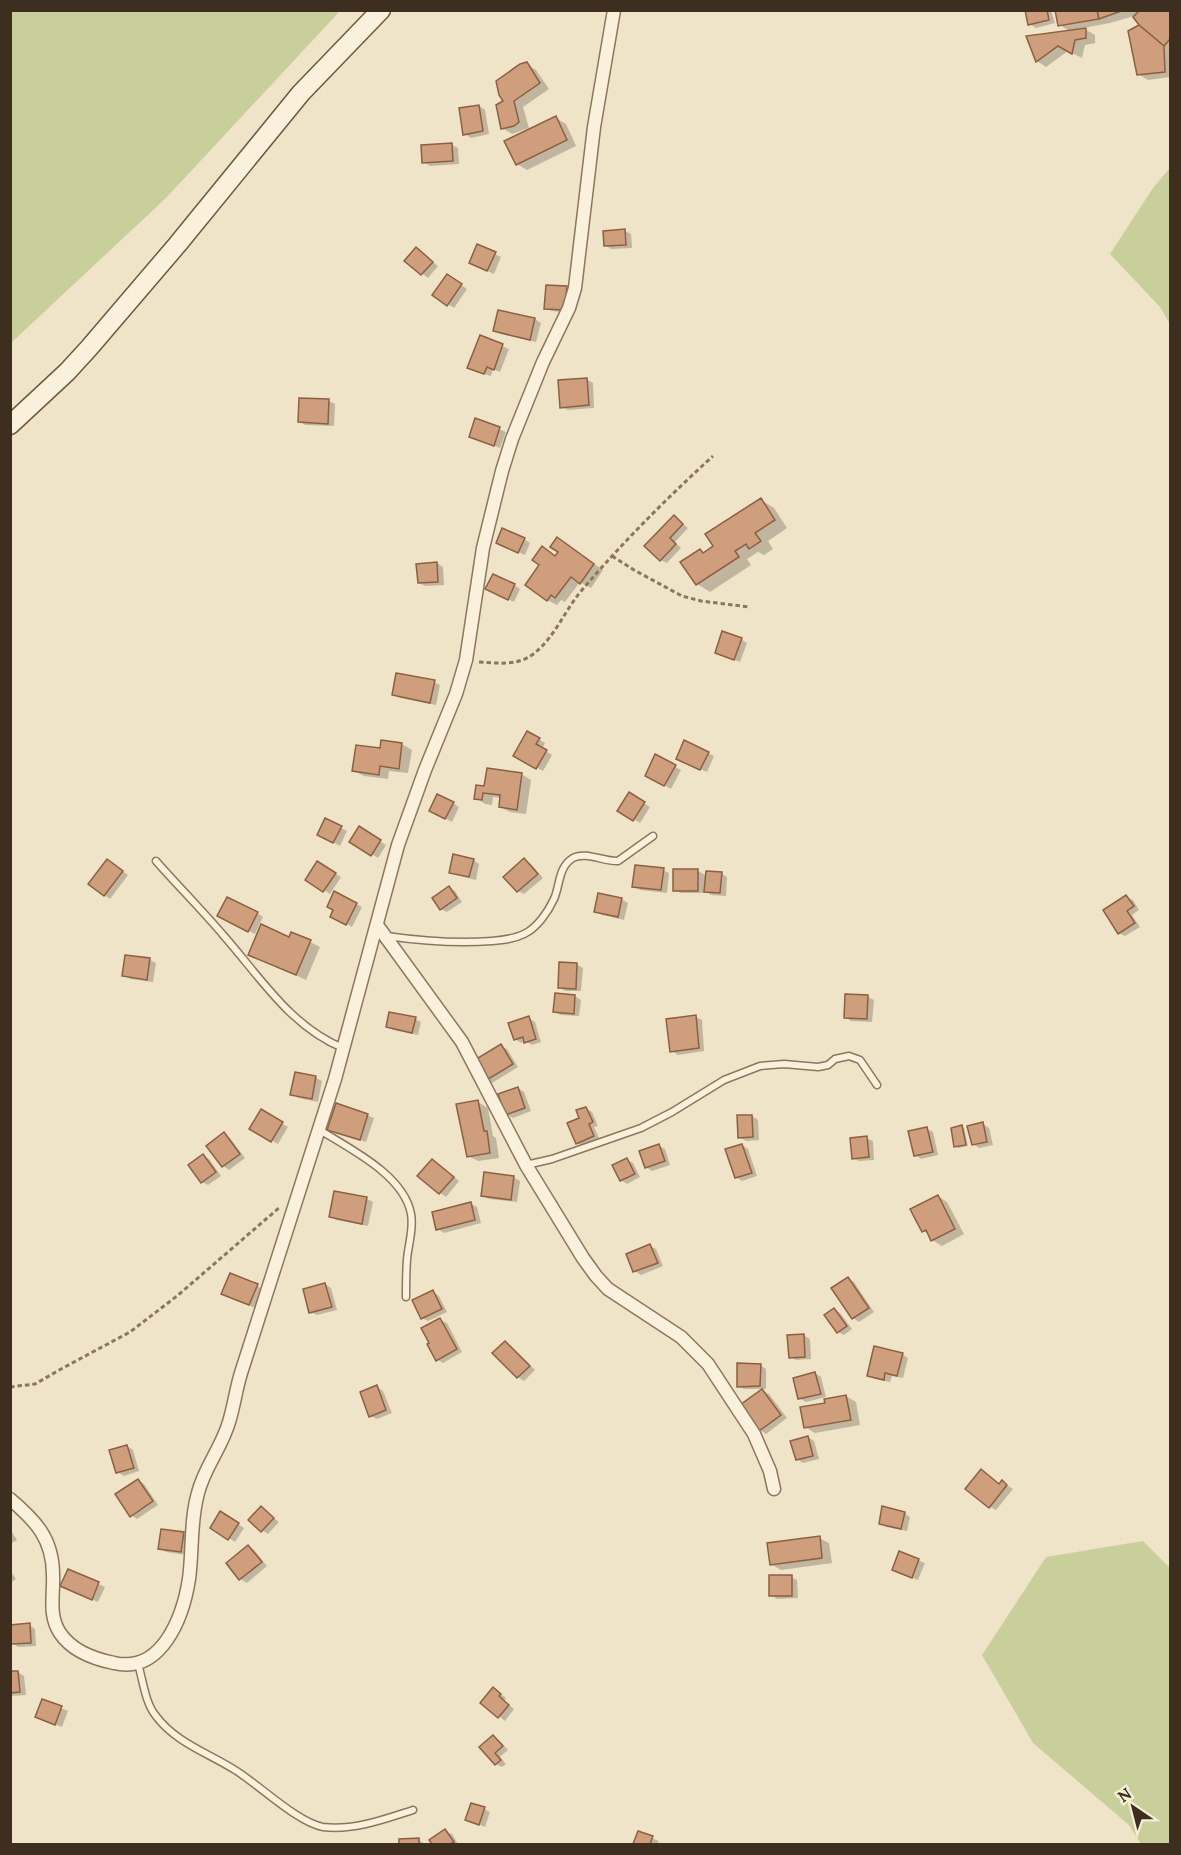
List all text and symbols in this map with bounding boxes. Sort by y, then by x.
north arrow [1103,1777,1163,1837]
text: N [1114,1783,1135,1806]

